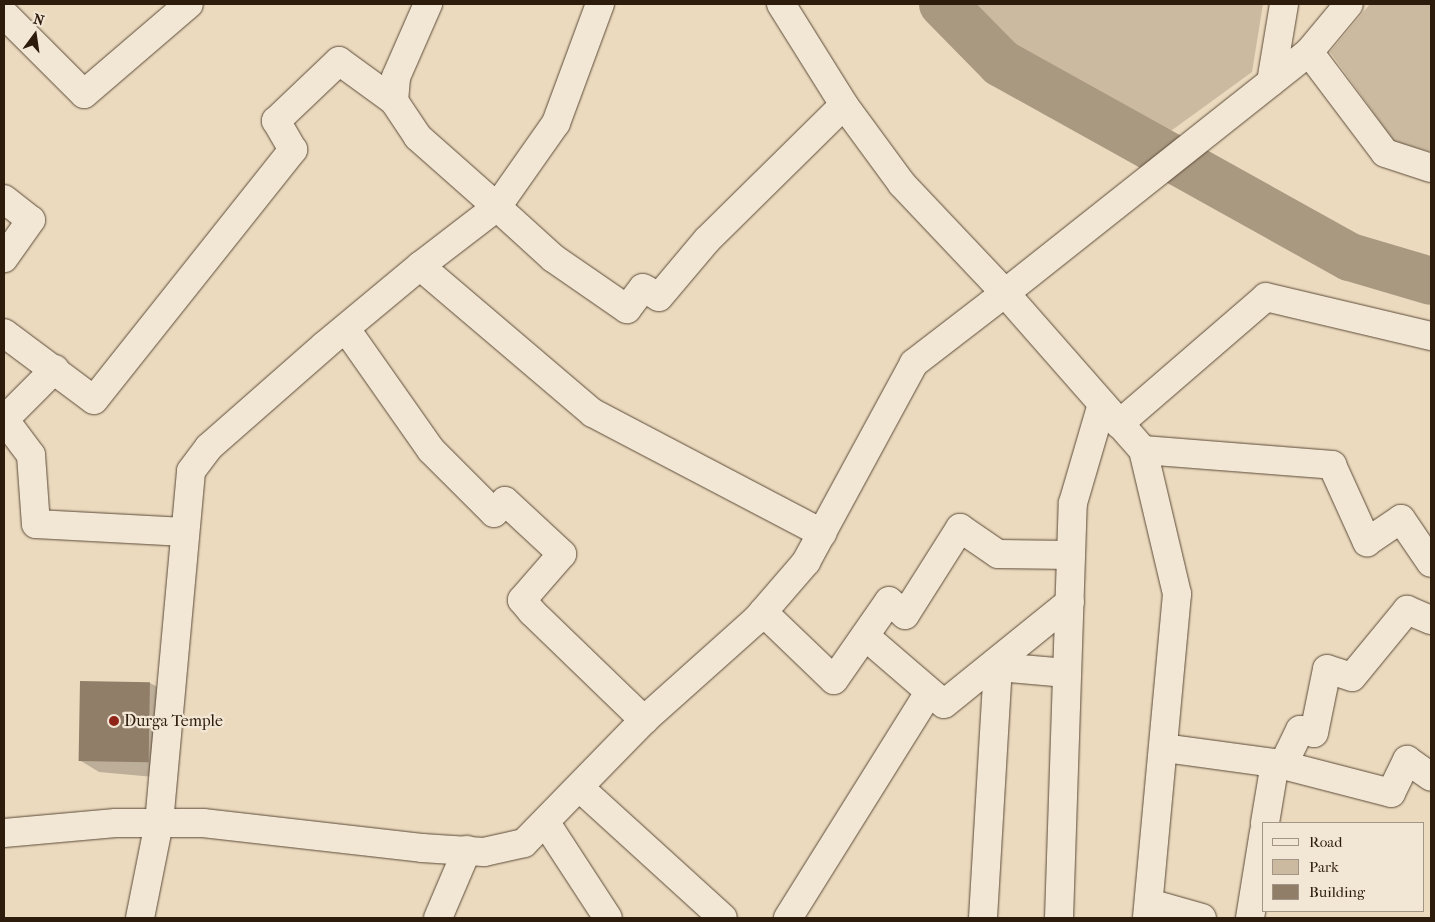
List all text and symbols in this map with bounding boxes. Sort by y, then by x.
north arrow [10,10,60,60]
text: N [32,10,46,29]
place label: Durga Temple [124,711,223,731]
marker: Durga Temple [108,715,120,727]
legend [1262,822,1425,912]
text: Road [1309,833,1342,851]
text: Park [1309,858,1339,876]
text: Building [1309,883,1365,901]

